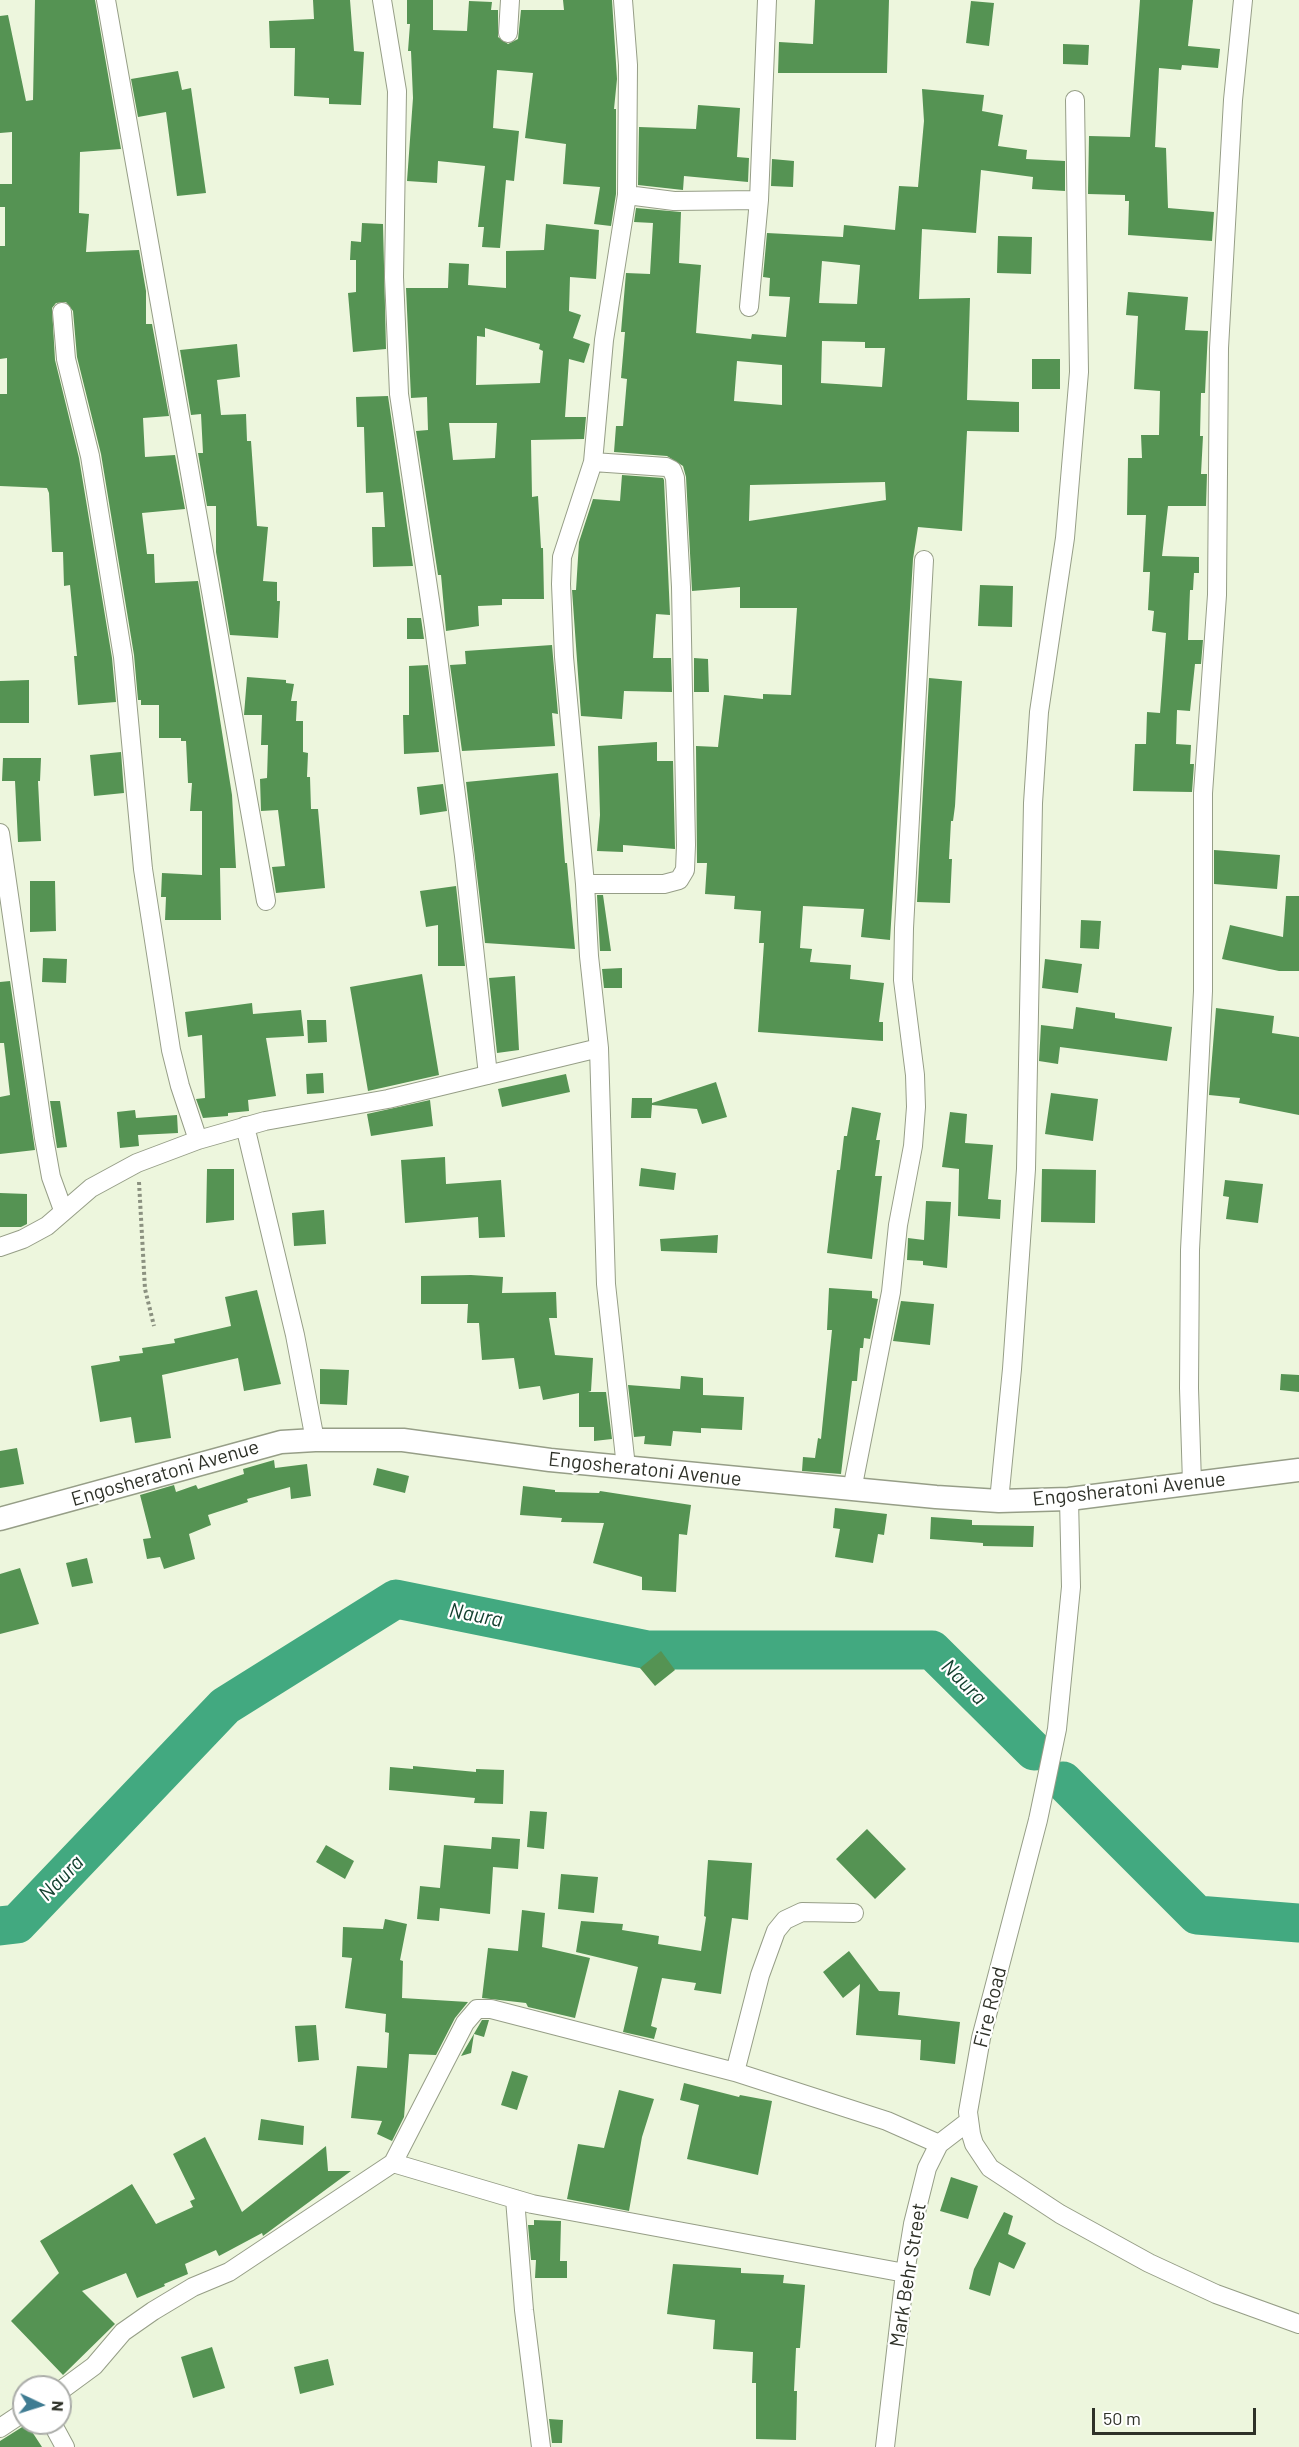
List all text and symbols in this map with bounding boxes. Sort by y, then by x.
street label: Engosheratoni Avenue [68,1435,262,1511]
street label: Engosheratoni Avenue [547,1447,743,1491]
street label: Engosheratoni Avenue [1031,1467,1227,1511]
water label: Naura [447,1597,505,1633]
water label: Naura [936,1654,992,1710]
water label: Naura [33,1850,89,1906]
street label: Fire Road [968,1964,1012,2050]
street label: Mark Behr Street [885,2201,931,2349]
north arrow [12,2375,72,2435]
scale bar [1095,2396,1258,2434]
text: N [49,2400,68,2412]
text: 50 m [1103,2407,1141,2429]

